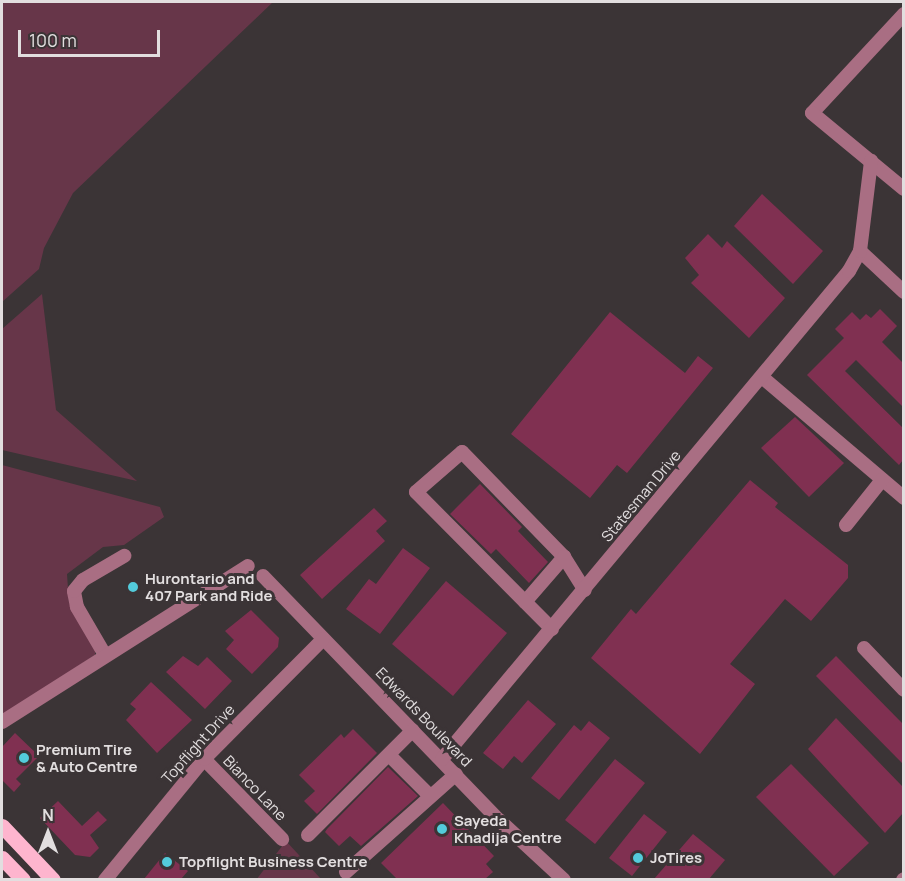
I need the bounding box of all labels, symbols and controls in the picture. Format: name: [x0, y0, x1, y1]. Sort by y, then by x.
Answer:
scale bar: [21, 18, 164, 56]
text: 100 m: [29, 28, 77, 52]
street label: Statesman Drive: [597, 447, 685, 545]
place label: Hurontario and 407 Park and Ride: [145, 569, 273, 604]
marker: Hurontario and 407 Park and Ride: [126, 580, 140, 594]
street label: Edwards Boulevard: [372, 664, 476, 770]
street label: Topflight Drive: [158, 701, 238, 787]
place label: Premium Tire & Auto Centre: [36, 740, 137, 775]
marker: Premium Tire & Auto Centre: [17, 751, 31, 765]
street label: Bianco Lane: [220, 752, 290, 824]
north arrow: [18, 803, 78, 863]
text: N: [42, 804, 54, 826]
place label: Sayeda Khadija Centre: [454, 811, 562, 846]
marker: Sayeda Khadija Centre: [435, 822, 449, 836]
place label: JoTires: [650, 849, 702, 867]
marker: JoTires: [631, 851, 645, 865]
place label: Topflight Business Centre: [179, 853, 367, 871]
marker: Topflight Business Centre: [160, 855, 174, 869]

